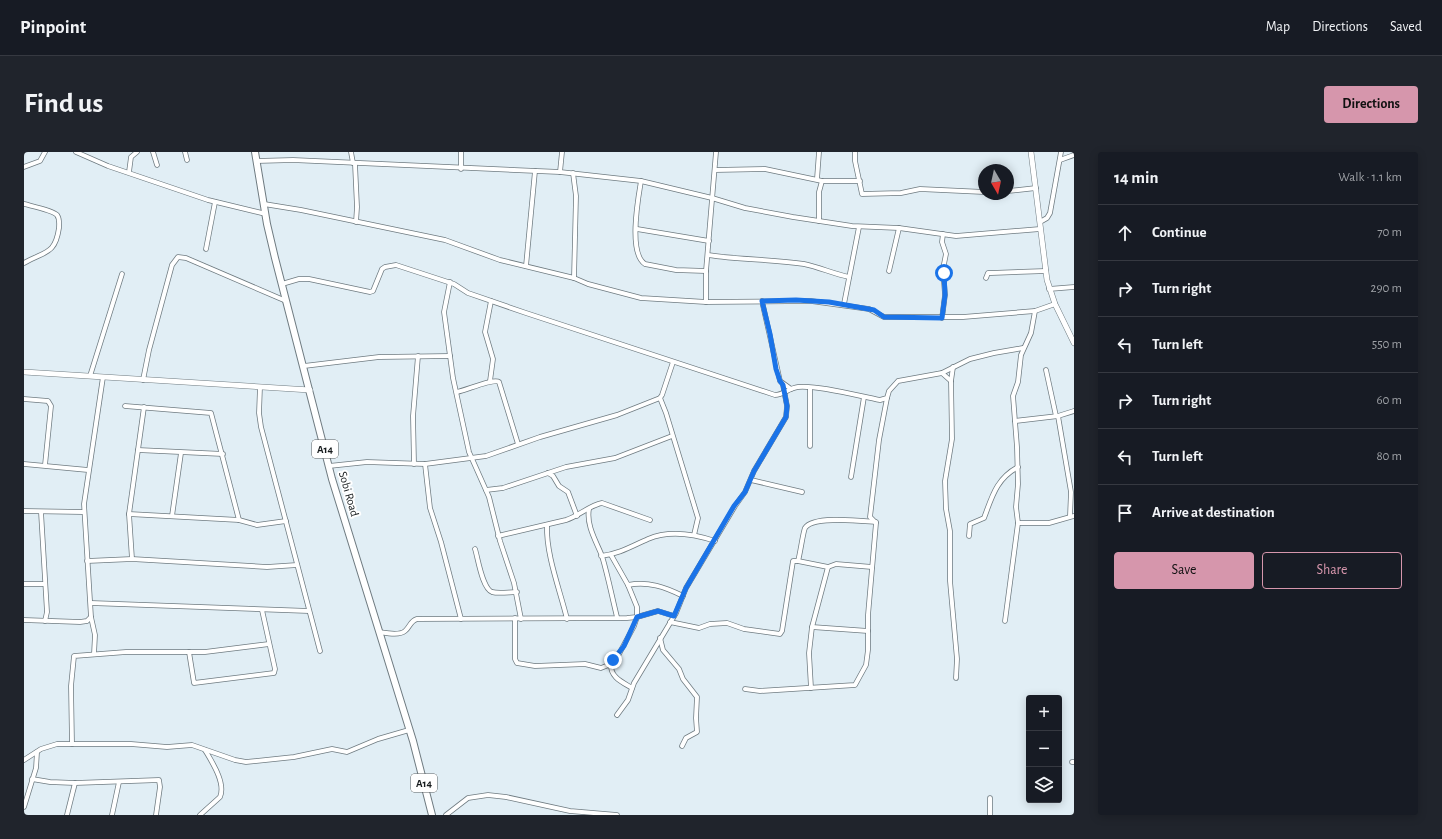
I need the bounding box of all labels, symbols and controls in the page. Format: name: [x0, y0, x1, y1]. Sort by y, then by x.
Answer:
text: Pinpoint: [20, 18, 86, 37]
text: Map: [1266, 20, 1290, 34]
text: Directions: [1312, 20, 1368, 34]
text: Saved: [1390, 20, 1422, 34]
button: Directions: [1324, 86, 1418, 123]
text: Find us: [24, 90, 103, 118]
north arrow: [978, 164, 1014, 200]
text: 14 min: [1114, 169, 1158, 186]
text: Walk · 1.1 km: [1338, 171, 1402, 184]
icon: ahead: [1114, 222, 1136, 244]
text: Continue: [1152, 225, 1207, 240]
text: 70 m: [1377, 226, 1402, 239]
route start: [935, 264, 953, 282]
icon: right: [1114, 278, 1136, 300]
text: Turn right: [1152, 281, 1211, 296]
text: 290 m: [1371, 282, 1402, 295]
icon: left: [1114, 334, 1136, 356]
text: Turn left: [1152, 337, 1203, 352]
text: 550 m: [1372, 338, 1402, 351]
icon: right: [1114, 390, 1136, 412]
text: Turn right: [1152, 393, 1211, 408]
text: 60 m: [1376, 394, 1402, 407]
road number: A14: [312, 440, 338, 458]
icon: left: [1114, 446, 1136, 468]
text: Turn left: [1152, 449, 1203, 464]
text: 80 m: [1376, 450, 1402, 463]
street label: Sobi Road: [337, 470, 361, 518]
icon: arrive: [1114, 502, 1136, 524]
text: Arrive at destination: [1152, 505, 1275, 520]
button: Save: [1114, 552, 1254, 589]
button: Share: [1262, 552, 1402, 589]
route end: [604, 651, 622, 669]
map controls: [1026, 695, 1062, 803]
button: +: [1026, 695, 1062, 731]
button: −: [1026, 731, 1062, 767]
button: layers: [1026, 767, 1062, 803]
road number: A14: [411, 774, 437, 792]

